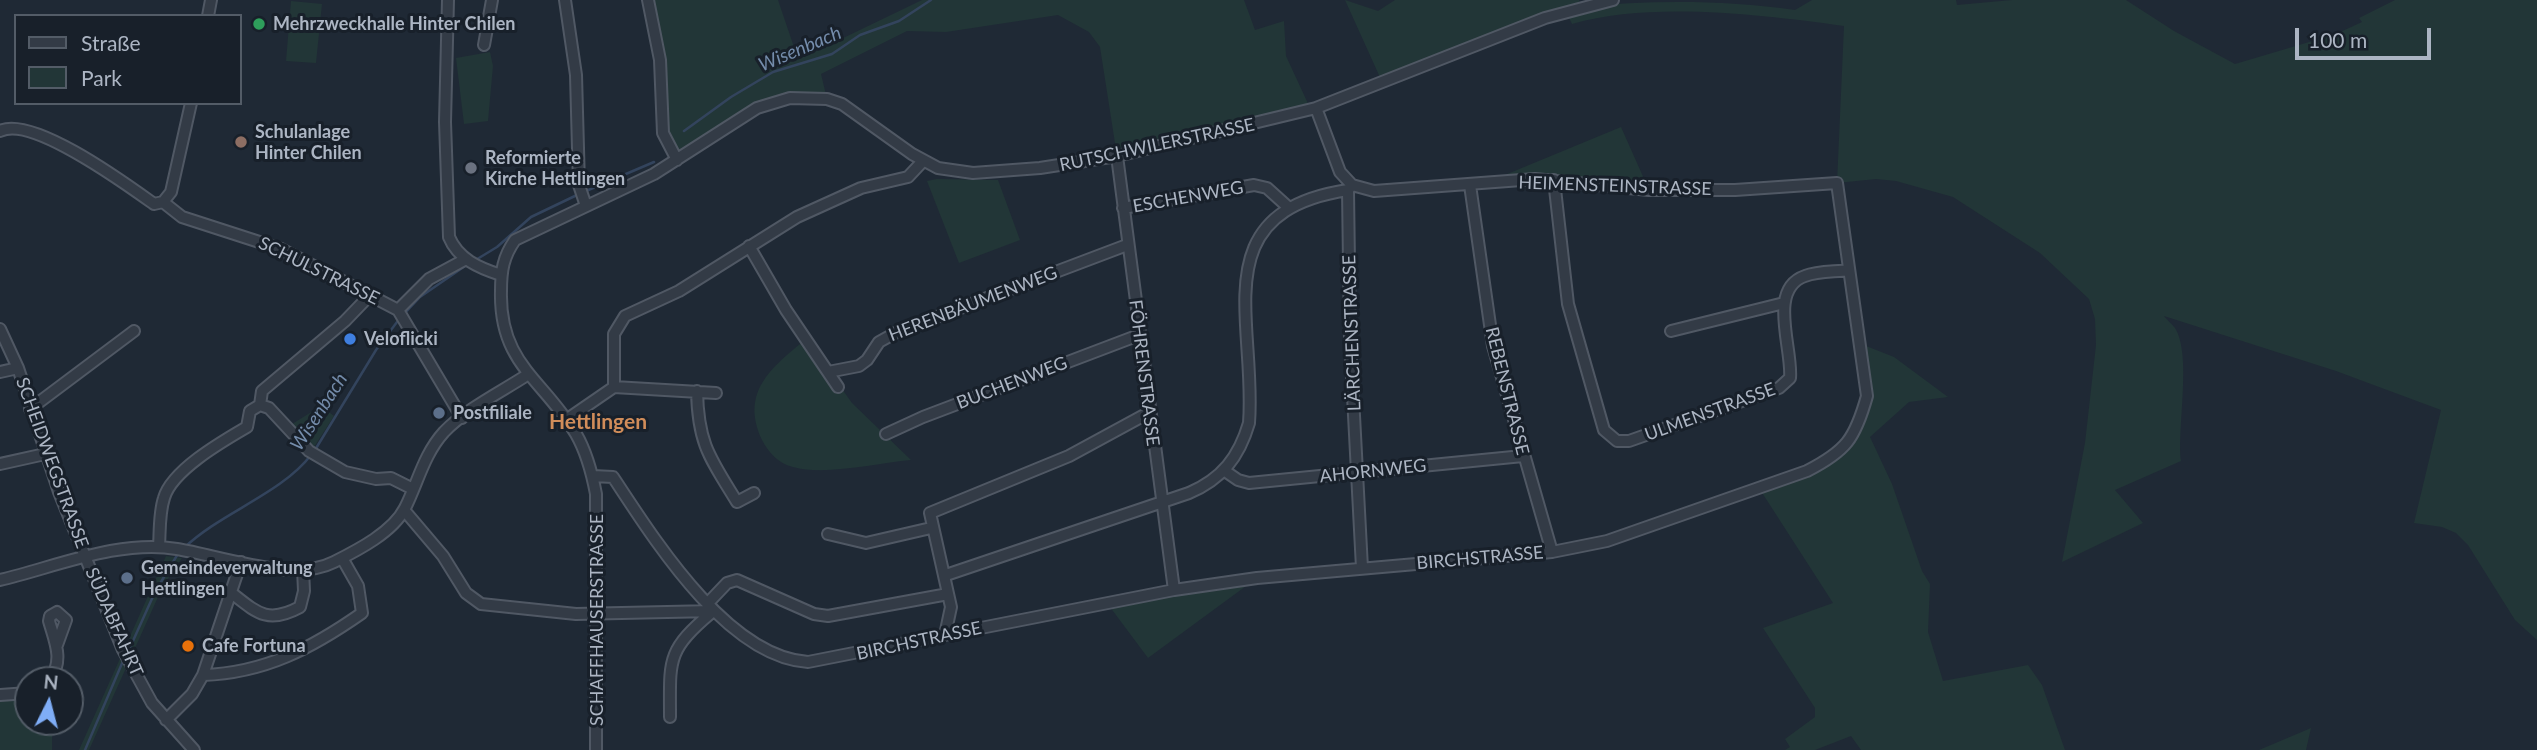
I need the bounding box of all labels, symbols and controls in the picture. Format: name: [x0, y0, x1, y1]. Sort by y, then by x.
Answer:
place label: Mehrzweckhalle Hinter Chilen: [273, 13, 515, 35]
legend: [14, 14, 242, 105]
scale bar: [2299, 14, 2436, 58]
marker: Mehrzweckhalle Hinter Chilen: [251, 16, 267, 32]
water label: Wisenbach: [755, 21, 845, 77]
text: 100 m: [2308, 27, 2367, 52]
text: Straße: [81, 30, 141, 55]
text: Park: [81, 65, 122, 90]
street label: RUTSCHWILERSTRASSE: [1057, 114, 1257, 176]
place label: Schulanlage Hinter Chilen: [255, 121, 362, 164]
marker: Schulanlage Hinter Chilen: [233, 134, 249, 150]
place label: Reformierte Kirche Hettlingen: [485, 147, 625, 190]
marker: Reformierte Kirche Hettlingen: [463, 160, 479, 176]
street label: HEIMENSTEINSTRASSE: [1518, 172, 1712, 200]
street label: ESCHENWEG: [1131, 177, 1245, 217]
street label: SCHULSTRASSE: [255, 232, 383, 310]
street label: LÄRCHENSTRASSE: [1338, 255, 1366, 411]
street label: HERENBÄUMENWEG: [886, 262, 1060, 346]
street label: FÖHRENSTRASSE: [1124, 299, 1164, 447]
street label: REBENSTRASSE: [1481, 325, 1533, 457]
place label: Veloflicki: [364, 328, 438, 350]
marker: Veloflicki: [342, 331, 358, 347]
street label: BUCHENWEG: [954, 352, 1070, 414]
water label: Wisenbach: [286, 369, 352, 455]
street label: SCHEIDWEGSTRASSE: [11, 375, 93, 551]
street label: ULMENSTRASSE: [1642, 378, 1778, 446]
place label: Postfiliale: [453, 402, 532, 424]
marker: Postfiliale: [431, 405, 447, 421]
district label: Hettlingen: [549, 409, 647, 435]
street label: AHORNWEG: [1319, 455, 1427, 487]
street label: SCHAFFHAUSERSTRASSE: [586, 514, 608, 726]
street label: BIRCHSTRASSE: [1416, 542, 1544, 574]
place label: Gemeindeverwaltung Hettlingen: [141, 557, 313, 600]
street label: SÜDABFAHRT: [80, 564, 148, 680]
marker: Gemeindeverwaltung Hettlingen: [119, 570, 135, 586]
street label: BIRCHSTRASSE: [854, 617, 984, 665]
place label: Cafe Fortuna: [202, 635, 306, 657]
marker: Cafe Fortuna: [180, 638, 196, 654]
north arrow: [14, 666, 84, 736]
text: N: [43, 669, 60, 694]

